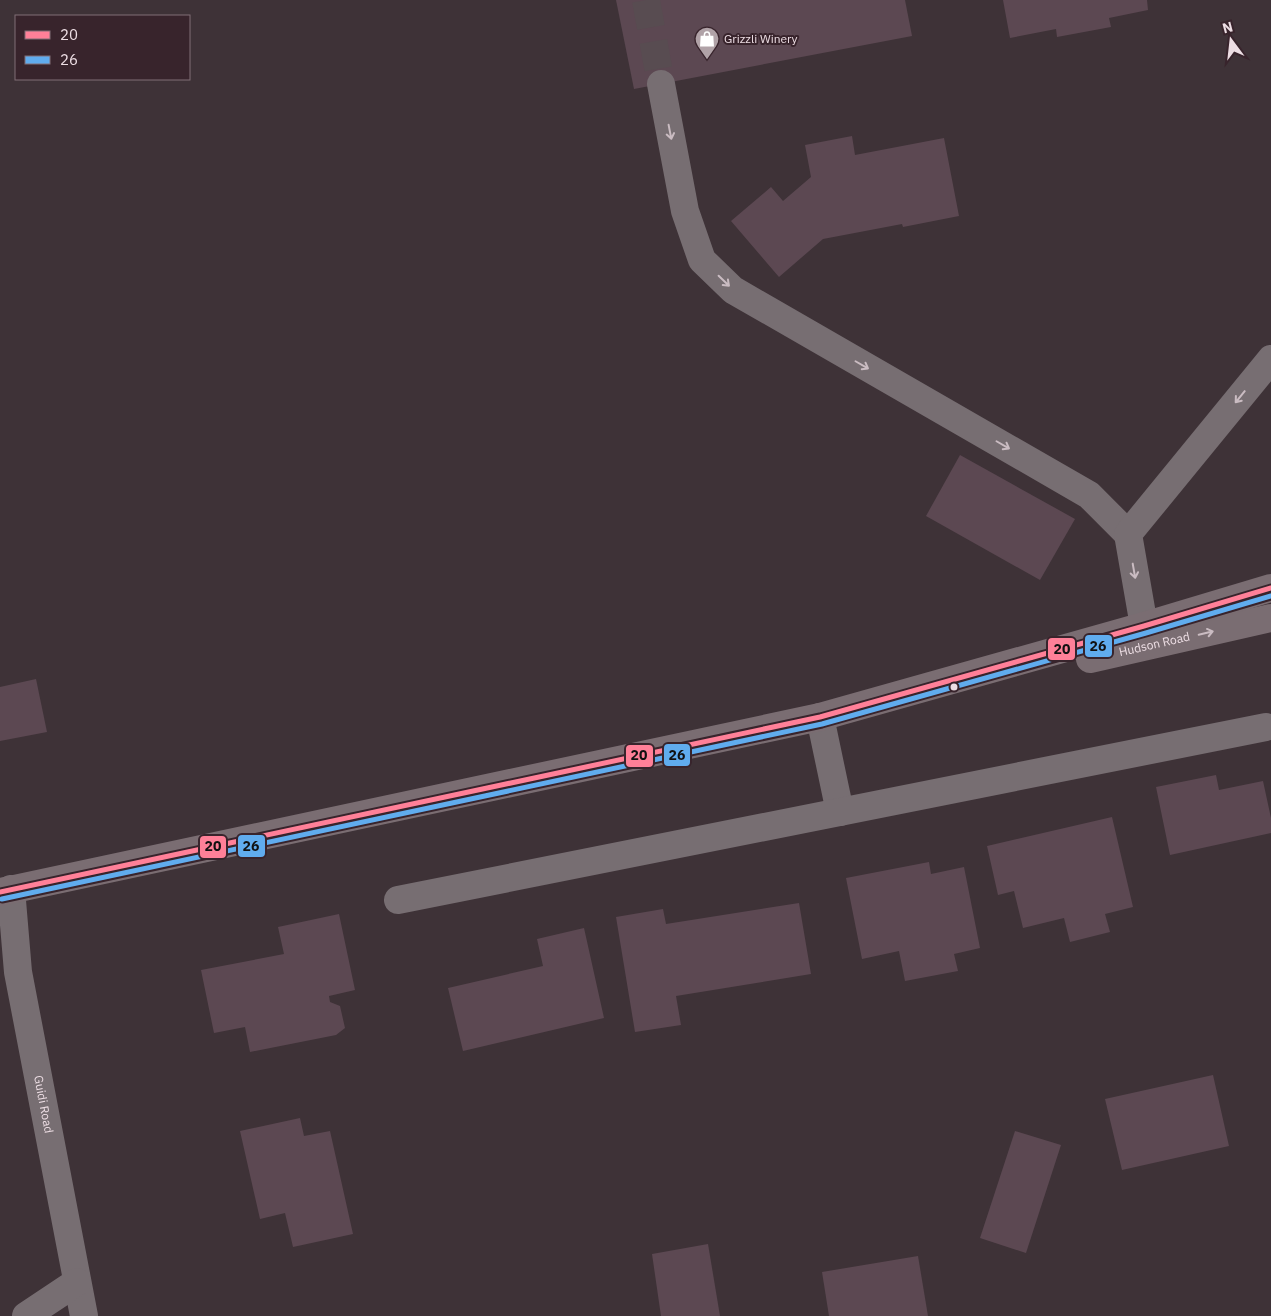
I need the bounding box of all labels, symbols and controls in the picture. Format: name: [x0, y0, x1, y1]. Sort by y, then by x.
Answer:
legend: [15, 15, 190, 80]
north arrow: [1206, 15, 1256, 65]
text: N: [1220, 17, 1235, 37]
text: 20: [60, 25, 78, 44]
shop icon: Grizzli Winery: [694, 26, 720, 60]
place label: Grizzli Winery: [724, 31, 798, 46]
text: 26: [60, 50, 78, 69]
one-way arrow: [666, 124, 675, 140]
one-way arrow: [717, 275, 730, 287]
one-way arrow: [855, 360, 869, 370]
one-way arrow: [1235, 390, 1246, 403]
one-way arrow: [996, 441, 1010, 451]
one-way arrow: [1130, 563, 1140, 579]
one-way arrow: [1198, 628, 1214, 637]
street label: Hudson Road: [1117, 629, 1191, 659]
line badge: 26: [1084, 634, 1113, 658]
line badge: 20: [1047, 637, 1076, 661]
text: 26: [1090, 637, 1106, 655]
text: 20: [1054, 640, 1070, 658]
unlabelled marker: [949, 682, 959, 692]
line badge: 26: [663, 743, 691, 767]
line badge: 20: [625, 744, 654, 768]
text: 20: [631, 746, 647, 764]
text: 26: [669, 746, 685, 764]
line badge: 26: [237, 834, 266, 858]
line badge: 20: [199, 835, 227, 859]
text: 20: [205, 837, 221, 855]
text: 26: [243, 837, 259, 855]
street label: Guidi Road: [31, 1074, 57, 1134]

